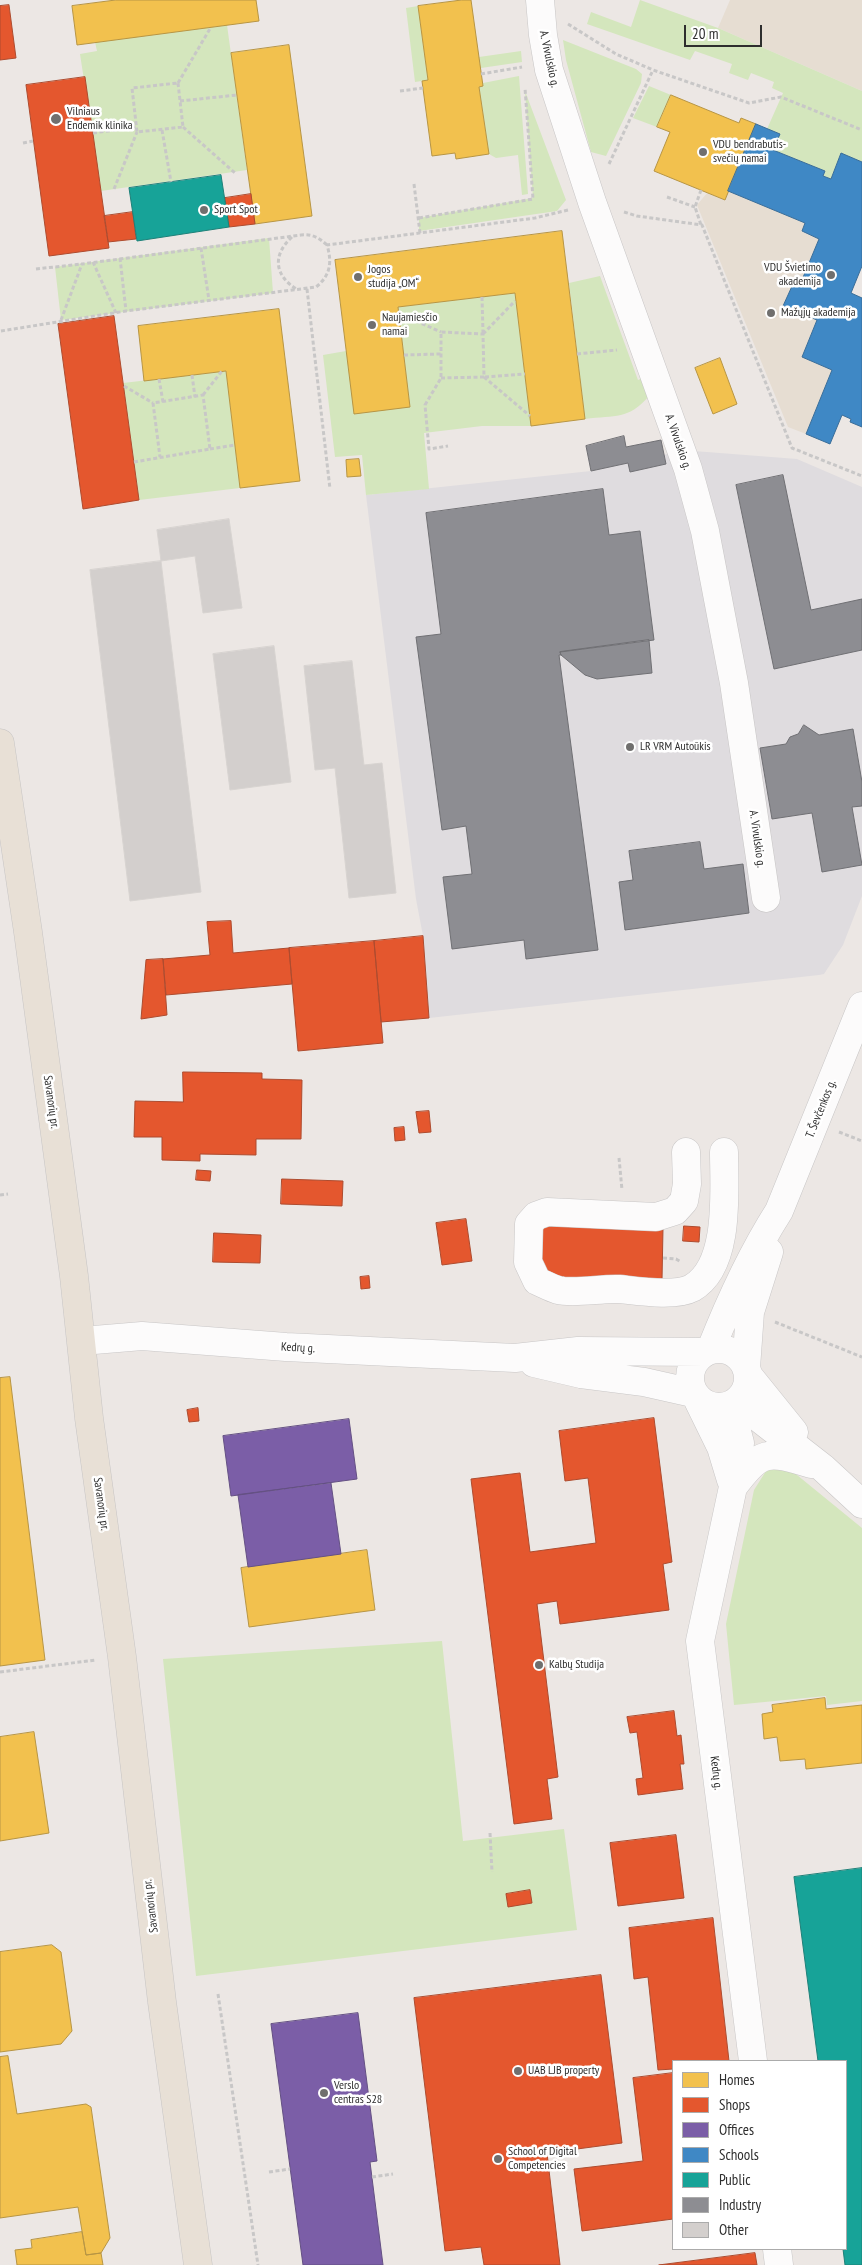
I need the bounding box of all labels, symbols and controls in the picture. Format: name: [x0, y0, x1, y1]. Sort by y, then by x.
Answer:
scale bar: [687, 15, 764, 47]
text: 20 m: [692, 24, 718, 43]
street label: A. Vivulskio g.: [536, 29, 562, 89]
place label: Vilniaus Endemik klinika: [67, 105, 133, 133]
marker: Vilniaus Endemik klinika: [49, 112, 63, 126]
place label: VDU bendrabutis- svečių namai: [713, 138, 786, 166]
marker: VDU bendrabutis- svečių namai: [697, 146, 709, 158]
place label: Sport Spot: [214, 203, 258, 217]
marker: Sport Spot: [198, 204, 210, 216]
place label: VDU Švietimo akademija: [764, 261, 821, 289]
place label: Jogos studija „OM“: [368, 263, 419, 291]
marker: VDU Švietimo akademija: [825, 269, 837, 281]
marker: Jogos studija „OM“: [352, 271, 364, 283]
place label: Mažųjų akademija: [781, 306, 856, 320]
marker: Mažųjų akademija: [765, 307, 777, 319]
place label: Naujamiesčio namai: [382, 311, 437, 339]
marker: Naujamiesčio namai: [366, 319, 378, 331]
street label: A. Vivulskio g.: [662, 412, 694, 472]
place label: LR VRM Autoūkis: [640, 740, 711, 754]
marker: LR VRM Autoūkis: [624, 741, 636, 753]
street label: A. Vivulskio g.: [746, 809, 768, 869]
street label: Savanorių pr.: [40, 1075, 62, 1129]
street label: T. Ševčenkos g.: [803, 1078, 839, 1140]
street label: Kedrų g.: [281, 1340, 315, 1356]
street label: Savanorių pr.: [90, 1477, 112, 1531]
place label: Kalbų Studija: [549, 1658, 604, 1672]
marker: Kalbų Studija: [533, 1659, 545, 1671]
street label: Kedrų g.: [707, 1755, 725, 1791]
street label: Savanorių pr.: [141, 1879, 161, 1933]
legend: [672, 2060, 847, 2250]
place label: UAB LJB property: [528, 2064, 599, 2078]
marker: UAB LJB property: [512, 2065, 524, 2077]
text: Homes: [719, 2070, 755, 2089]
place label: Verslo centras S28: [334, 2079, 382, 2107]
marker: Verslo centras S28: [318, 2087, 330, 2099]
text: Shops: [719, 2095, 750, 2114]
text: Offices: [719, 2120, 754, 2139]
place label: School of Digital Competencies: [508, 2145, 577, 2173]
text: Schools: [719, 2145, 759, 2164]
marker: School of Digital Competencies: [492, 2153, 504, 2165]
text: Public: [719, 2170, 750, 2189]
text: Industry: [719, 2195, 761, 2214]
text: Other: [719, 2220, 748, 2239]

